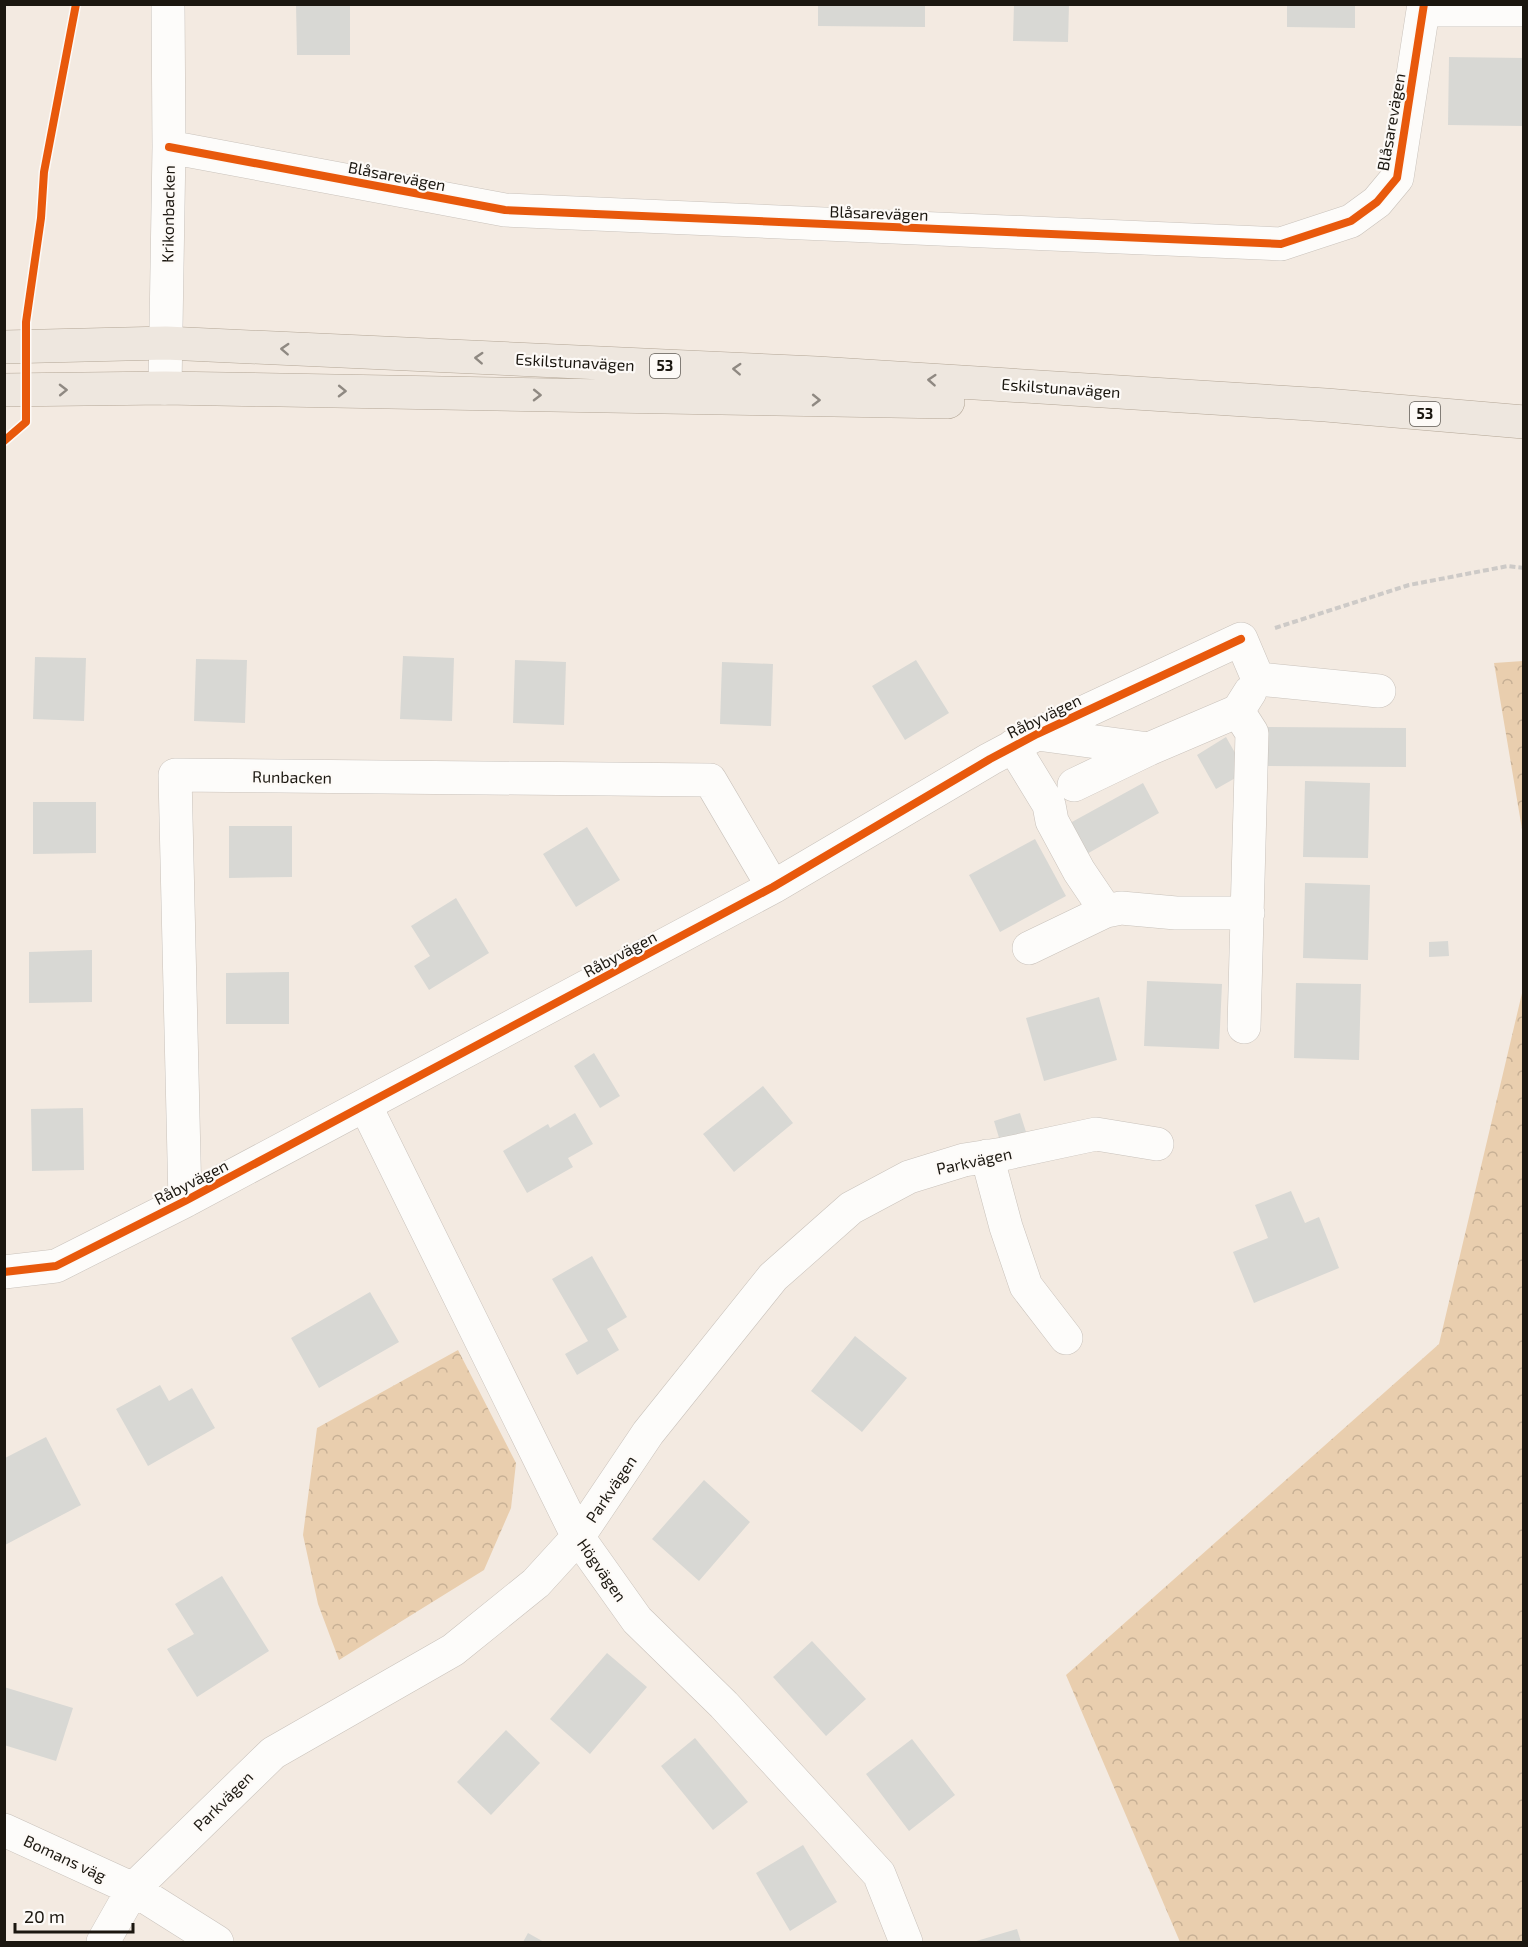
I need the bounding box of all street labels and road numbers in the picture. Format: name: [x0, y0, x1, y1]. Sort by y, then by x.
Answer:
street label: Blåsarevägen: [1373, 71, 1408, 172]
street label: Blåsarevägen: [347, 157, 448, 194]
street label: Krikonbacken: [157, 165, 178, 263]
street label: Blåsarevägen: [829, 201, 929, 224]
street label: Eskilstunavägen: [515, 349, 635, 374]
road number: 53: [650, 354, 680, 378]
street label: Eskilstunavägen: [1001, 374, 1121, 401]
road number: 53: [1410, 402, 1440, 426]
street label: Råbyvägen: [1004, 689, 1084, 742]
street label: Runbacken: [252, 766, 332, 787]
street label: Råbyvägen: [580, 926, 660, 981]
street label: Parkvägen: [934, 1143, 1013, 1178]
street label: Råbyvägen: [151, 1155, 231, 1208]
street label: Parkvägen: [581, 1452, 640, 1526]
street label: Högvägen: [574, 1535, 631, 1605]
street label: Parkvägen: [189, 1767, 256, 1834]
street label: Bomans väg: [21, 1830, 109, 1885]

